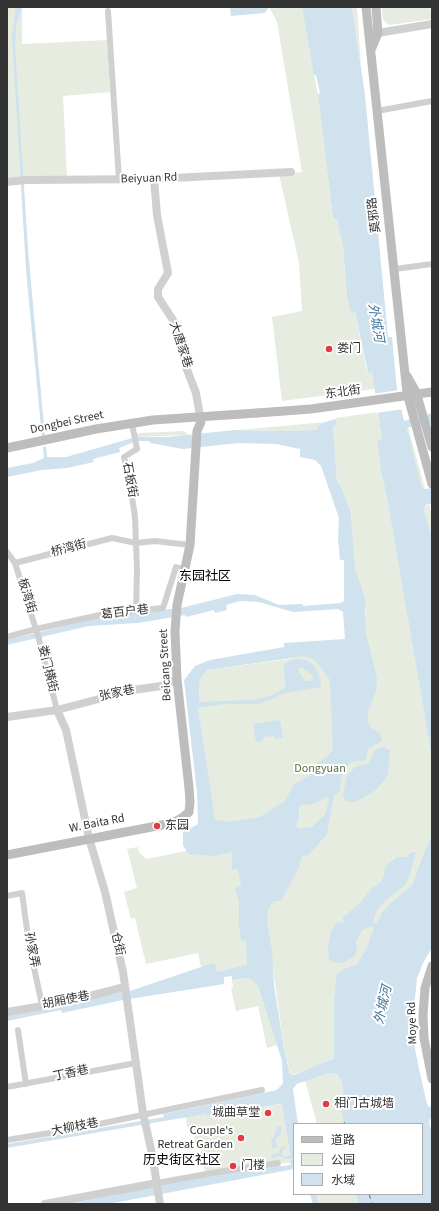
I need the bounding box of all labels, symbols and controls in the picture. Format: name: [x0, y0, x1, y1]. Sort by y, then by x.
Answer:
street label: Beiyuan Rd: [121, 171, 177, 187]
street label: 莫邪路: [366, 196, 384, 234]
water label: 外城河: [364, 302, 386, 344]
street label: 大唐家巷: [166, 320, 194, 370]
place label: 娄门: [337, 342, 361, 356]
marker: 娄门: [324, 344, 334, 354]
street label: 东北街: [324, 383, 362, 403]
street label: Dongbei Street: [29, 408, 105, 438]
street label: 石板街: [119, 461, 139, 499]
street label: 桥湾街: [50, 537, 88, 561]
district label: 东园社区: [179, 569, 231, 585]
street label: 板湾街: [14, 577, 38, 615]
street label: 葛百户巷: [100, 603, 150, 623]
street label: Beicang Street: [157, 628, 175, 702]
street label: 娄门横街: [34, 644, 60, 694]
street label: 张家巷: [98, 683, 136, 705]
park label: Dongyuan: [294, 762, 346, 776]
street label: W. Baita Rd: [68, 812, 126, 836]
place label: 东园: [165, 819, 189, 833]
marker: 东园: [152, 821, 162, 831]
street label: 孙家弄: [21, 931, 41, 969]
street label: 仓街: [107, 931, 127, 957]
water label: 外城河: [372, 984, 396, 1026]
street label: 胡厢使巷: [41, 989, 91, 1013]
street label: Moye Rd: [405, 1002, 421, 1044]
street label: 丁香巷: [52, 1063, 90, 1085]
place label: 相门古城墙: [334, 1097, 394, 1111]
marker: 相门古城墙: [321, 1099, 331, 1109]
place label: 城曲草堂: [212, 1106, 260, 1120]
marker: 城曲草堂: [263, 1108, 273, 1118]
street label: 大柳枝巷: [50, 1116, 100, 1140]
legend: [293, 1123, 423, 1195]
place label: Couple's Retreat Garden: [158, 1124, 233, 1152]
text: 道路: [331, 1132, 355, 1149]
marker: Couple's Retreat Garden: [236, 1133, 246, 1143]
text: 公园: [331, 1152, 355, 1169]
district label: 历史街区社区: [143, 1153, 221, 1169]
place label: 门楼: [241, 1159, 265, 1173]
marker: 门楼: [228, 1161, 238, 1171]
text: 水域: [331, 1172, 355, 1189]

